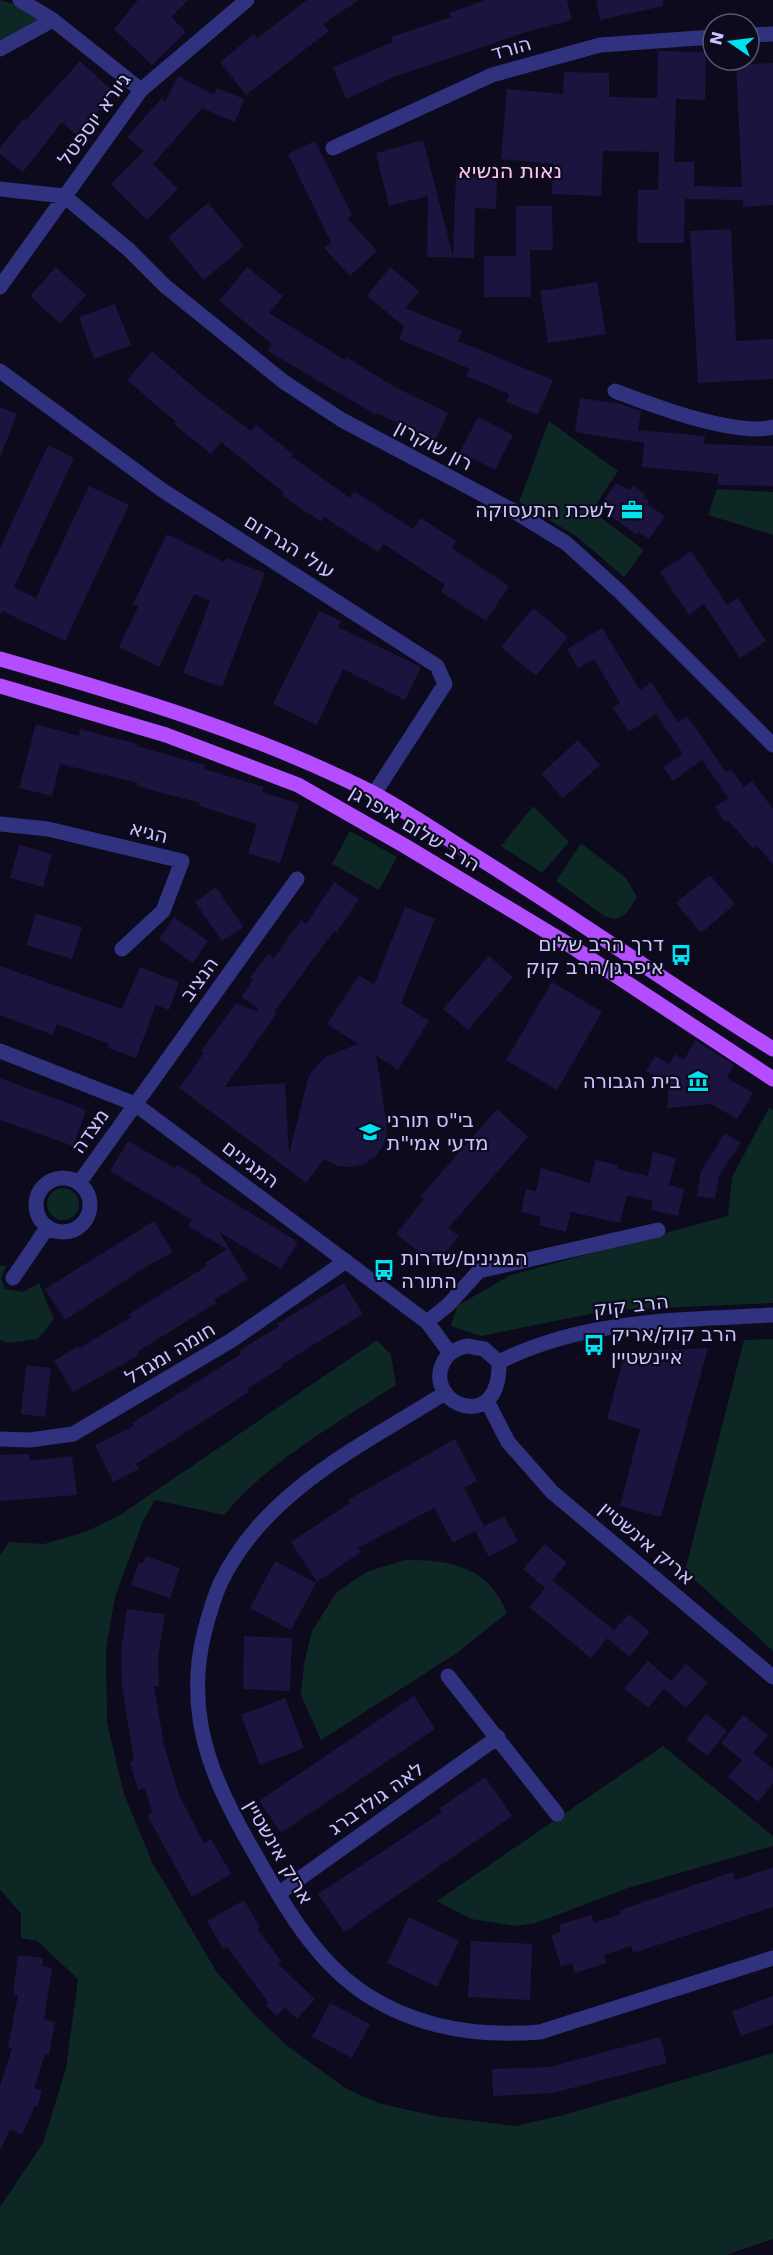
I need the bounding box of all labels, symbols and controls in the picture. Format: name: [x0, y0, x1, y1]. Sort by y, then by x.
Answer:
north arrow: [701, 12, 761, 72]
text: N: [706, 30, 728, 47]
street label: הורד: [488, 31, 534, 65]
street label: גיורא יוספטל: [52, 68, 136, 170]
district label: נאות הנשיא: [458, 159, 562, 183]
street label: רון שוקרון: [391, 415, 477, 475]
place label: לשכת התעסוקה: [475, 498, 615, 522]
office icon: לשכת התעסוקה: [620, 498, 644, 522]
street label: עולי הגרדום: [240, 509, 340, 583]
street label: הרב שלום איפרגן: [345, 780, 485, 876]
street label: הגיא: [127, 816, 171, 848]
place label: דרך הרב שלום איפרגן/הרב קוק: [526, 932, 664, 979]
bus stop icon: דרך הרב שלום איפרגן/הרב קוק: [669, 943, 693, 967]
street label: הנציב: [175, 952, 223, 1006]
place label: בית הגבורה: [583, 1069, 681, 1093]
museum icon: בית הגבורה: [686, 1069, 710, 1093]
street label: מצדה: [66, 1104, 114, 1158]
place label: בי"ס תורני מדעי אמי"ת: [387, 1108, 489, 1155]
school or university icon: בי"ס תורני מדעי אמי"ת: [358, 1120, 382, 1144]
street label: המגינים: [218, 1135, 284, 1193]
place label: המגינים/שדרות התורה: [401, 1246, 528, 1293]
bus stop icon: המגינים/שדרות התורה: [372, 1258, 396, 1282]
street label: הרב קוק: [592, 1289, 670, 1321]
street label: חומה ומגדל: [120, 1317, 220, 1389]
place label: הרב קוק/אריק איינשטיין: [611, 1322, 737, 1369]
bus stop icon: הרב קוק/אריק איינשטיין: [582, 1333, 606, 1357]
street label: אריק אינשטיין: [594, 1496, 700, 1590]
street label: לאה גולדברג: [324, 1756, 428, 1840]
street label: אריק אינשטיין: [239, 1795, 319, 1909]

